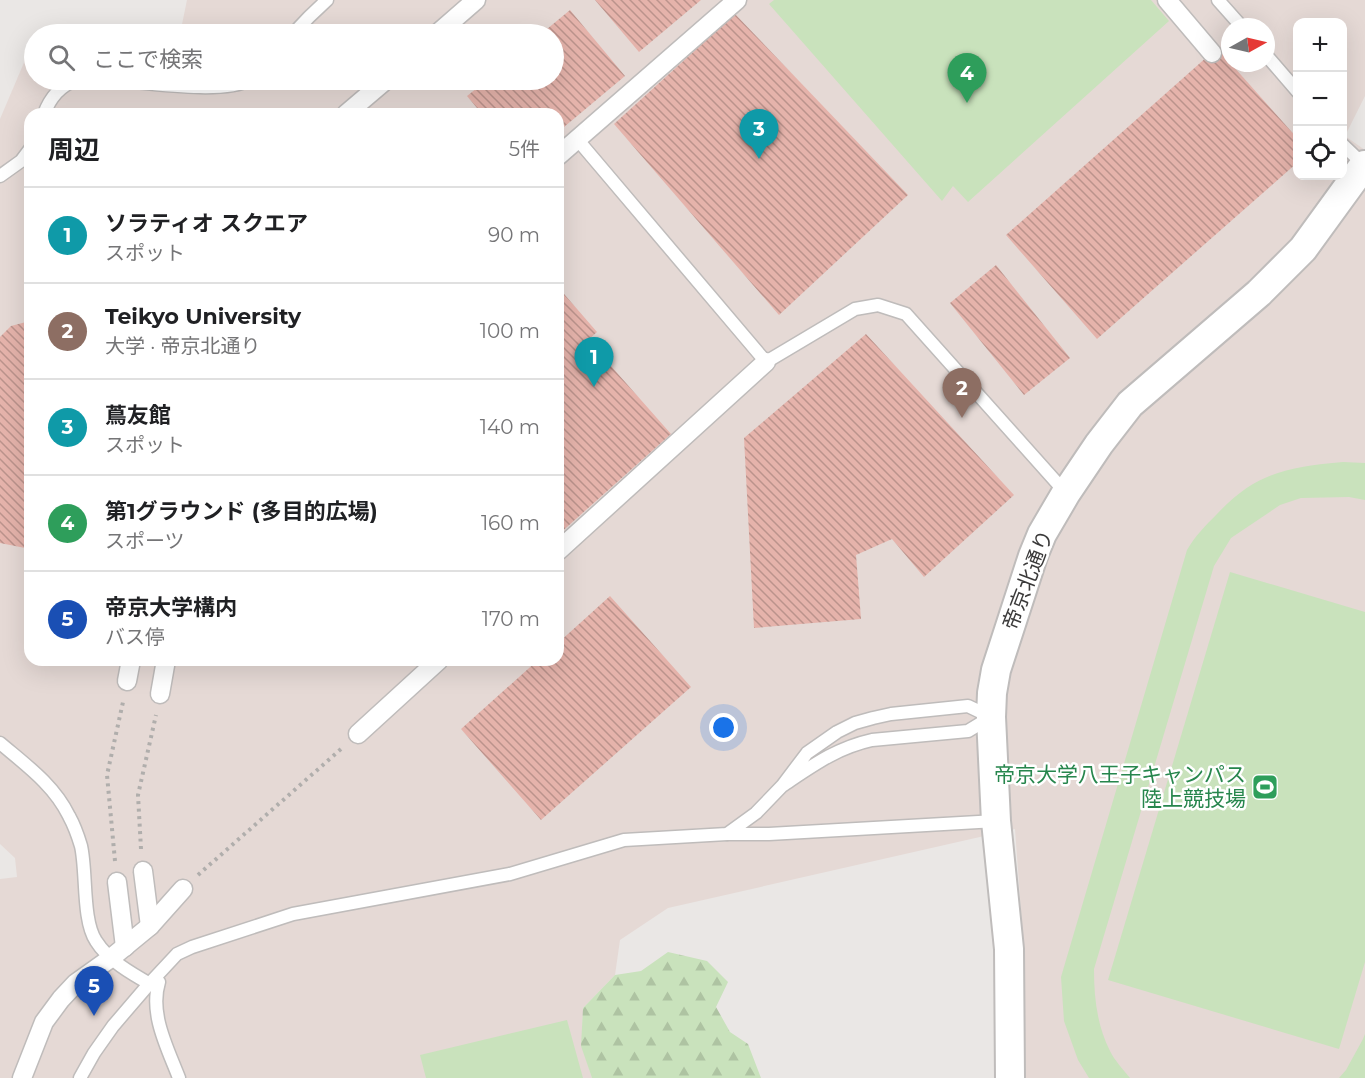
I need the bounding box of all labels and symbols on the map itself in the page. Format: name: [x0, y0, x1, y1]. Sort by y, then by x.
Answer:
north arrow: [1221, 18, 1275, 72]
pin: 4: [948, 54, 986, 103]
pin: 3: [740, 110, 778, 159]
pin: 1: [574, 338, 614, 387]
pin: 2: [942, 368, 982, 418]
street label: 帝京北通り: [997, 526, 1058, 633]
your location: [709, 713, 738, 742]
place label: 帝京大学八王子キャンパス 陸上競技場: [994, 762, 1246, 811]
sports icon: 帝京大学八王子キャンパス 陸上競技場: [1250, 772, 1280, 802]
pin: 5: [74, 966, 113, 1016]

